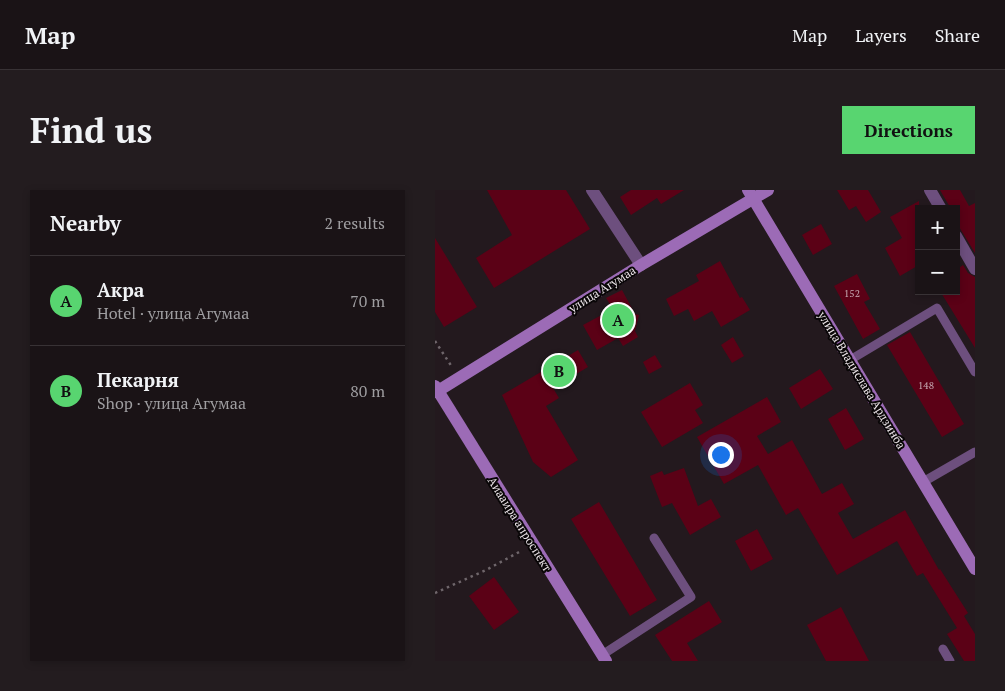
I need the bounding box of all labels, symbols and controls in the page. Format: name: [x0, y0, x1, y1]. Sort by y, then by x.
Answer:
text: Map: [25, 19, 75, 51]
text: Map: [792, 23, 827, 47]
text: Layers: [855, 23, 907, 47]
text: Share: [935, 23, 980, 47]
button: Directions: [842, 106, 975, 154]
text: Find us: [30, 107, 152, 153]
map controls: [915, 205, 960, 295]
button: +: [915, 205, 960, 250]
text: Nearby: [50, 209, 121, 237]
text: 2 results: [325, 212, 385, 234]
button: −: [915, 250, 960, 295]
street label: улица Агумаа: [565, 262, 638, 316]
text: Акра: [97, 277, 144, 302]
house number: 152: [844, 287, 860, 300]
text: A: [60, 290, 72, 312]
text: 70 m: [350, 290, 385, 312]
pin: A: [602, 301, 634, 339]
text: Hotel · улица Агумаа: [97, 302, 249, 324]
street label: улица Владислава Ардзинба: [814, 308, 909, 451]
pin: B: [543, 352, 575, 390]
text: Пекарня: [97, 367, 179, 392]
house number: 148: [918, 379, 934, 392]
text: B: [61, 380, 71, 402]
text: 80 m: [350, 380, 385, 402]
text: Shop · улица Агумаа: [97, 392, 246, 414]
your location: [708, 442, 734, 468]
street label: Аиааира апроспект: [485, 474, 555, 574]

